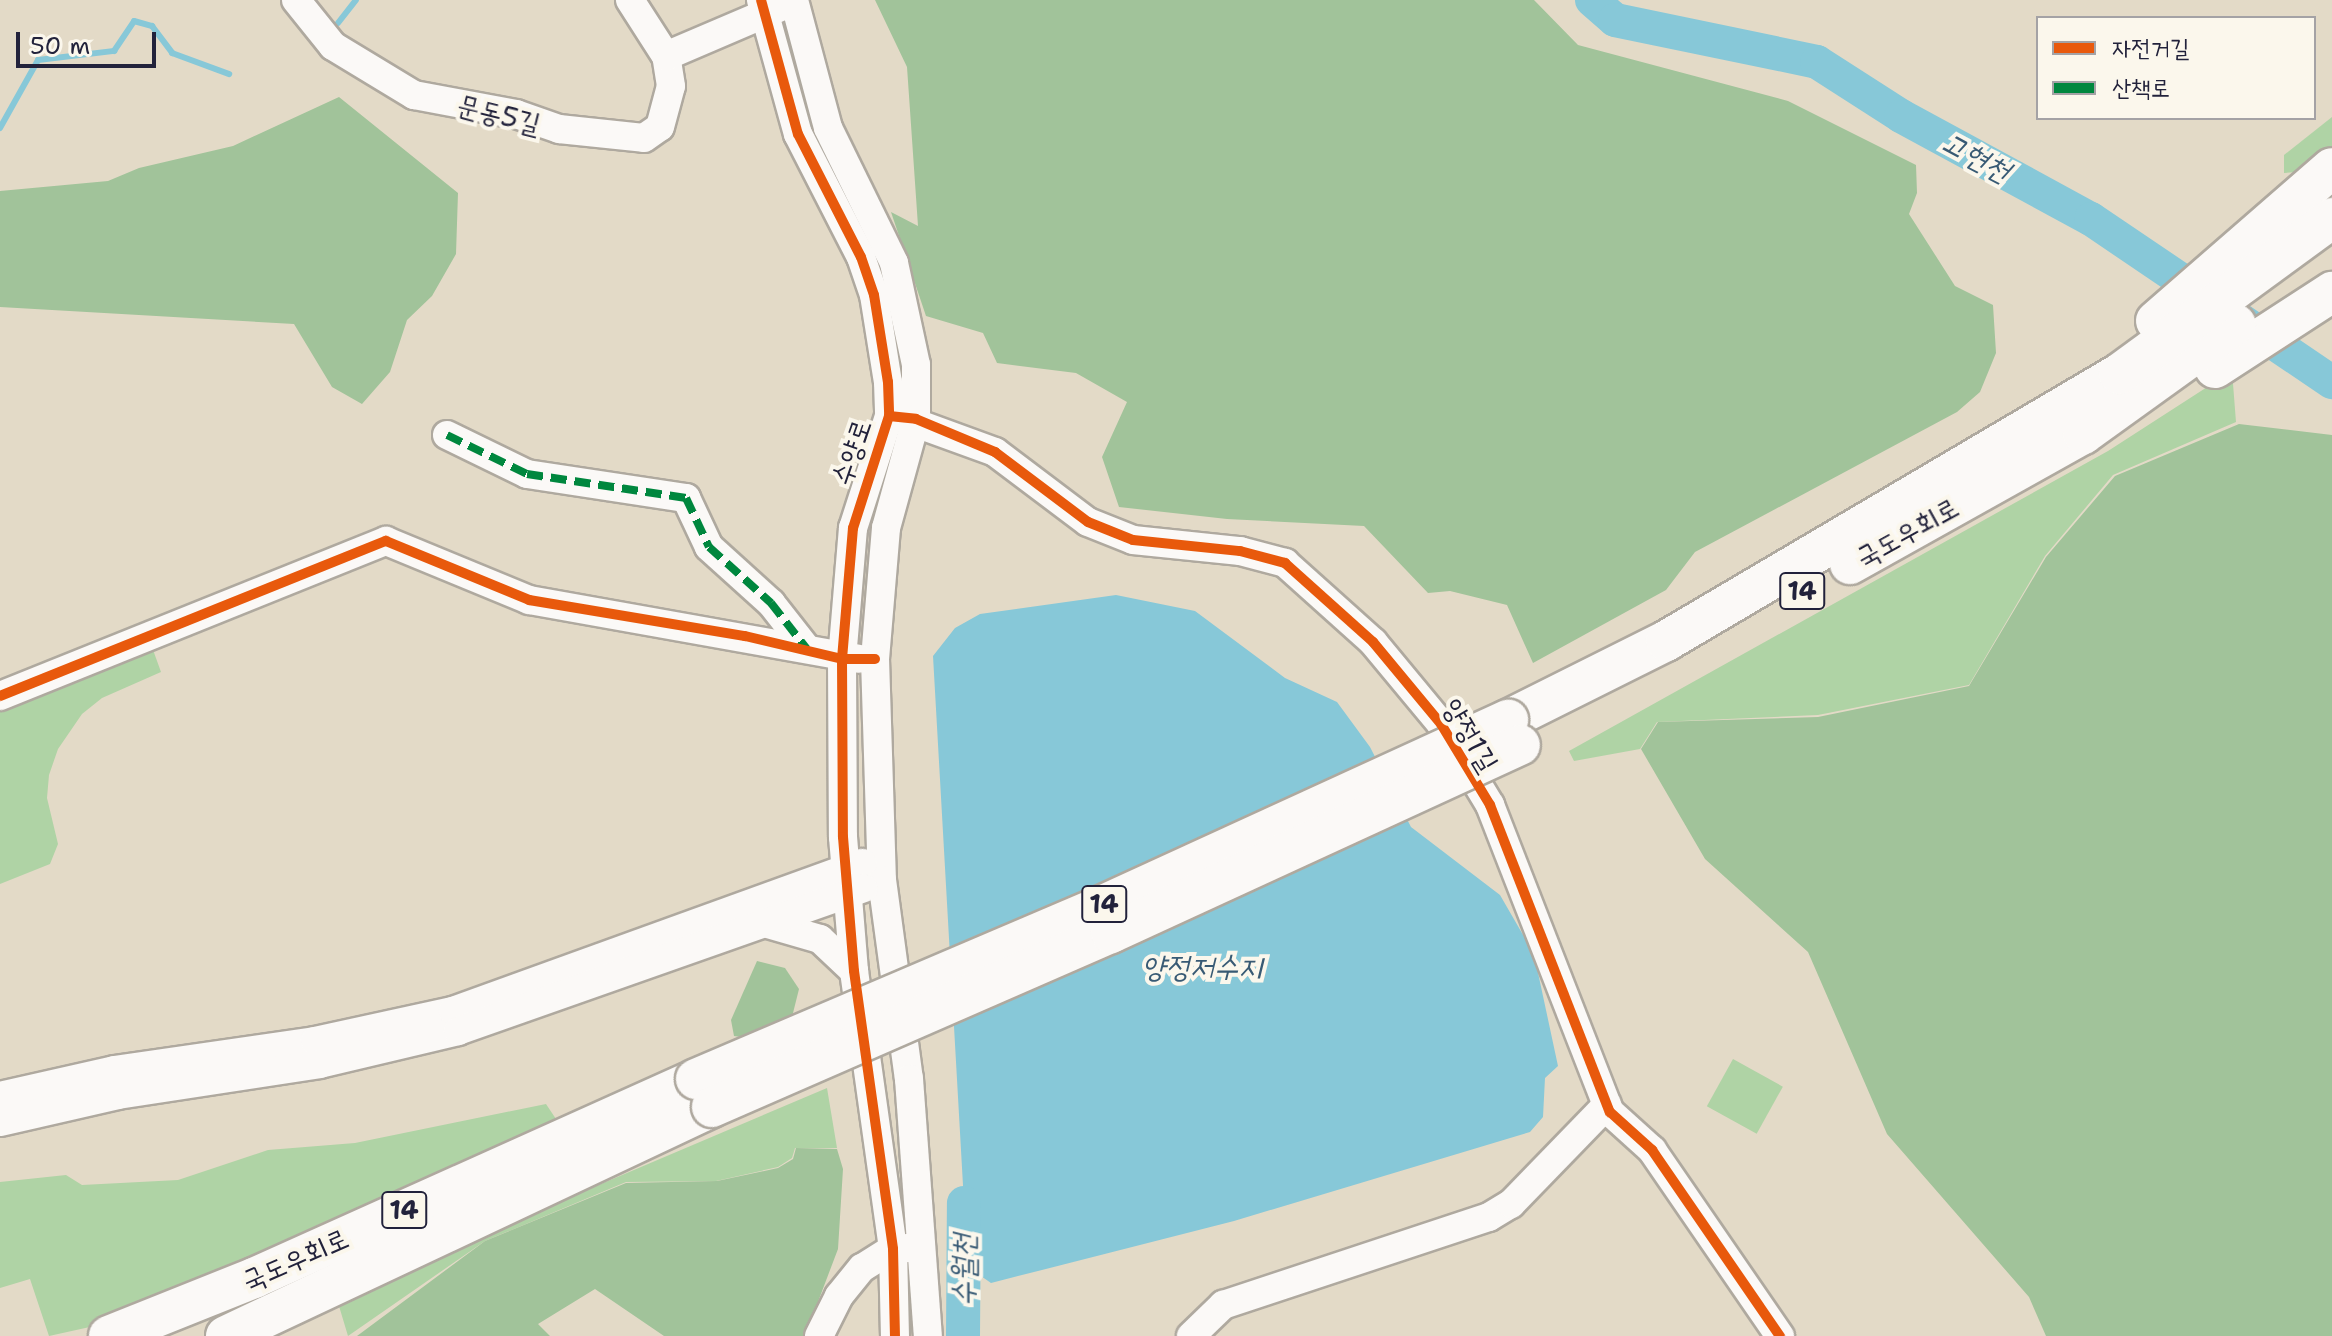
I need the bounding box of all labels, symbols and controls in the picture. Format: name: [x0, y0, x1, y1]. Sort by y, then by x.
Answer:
scale bar: [20, 16, 160, 66]
legend: [2036, 16, 2316, 120]
text: 50 m: [30, 30, 90, 62]
text: 자전거길: [2112, 32, 2189, 64]
text: 산책로: [2112, 72, 2170, 104]
street label: 문동5길: [454, 87, 544, 141]
water label: 고현천: [1936, 124, 2016, 190]
street label: 수양로: [824, 415, 878, 489]
street label: 국도우회로: [1850, 490, 1964, 574]
road number: 14: [1778, 569, 1826, 613]
street label: 양정1길: [1436, 692, 1506, 778]
road number: 14: [1080, 882, 1128, 926]
water label: 양정저수지: [1142, 949, 1262, 985]
road number: 14: [380, 1188, 428, 1232]
street label: 국도우회로: [237, 1221, 353, 1297]
water label: 수월천: [946, 1234, 982, 1306]

